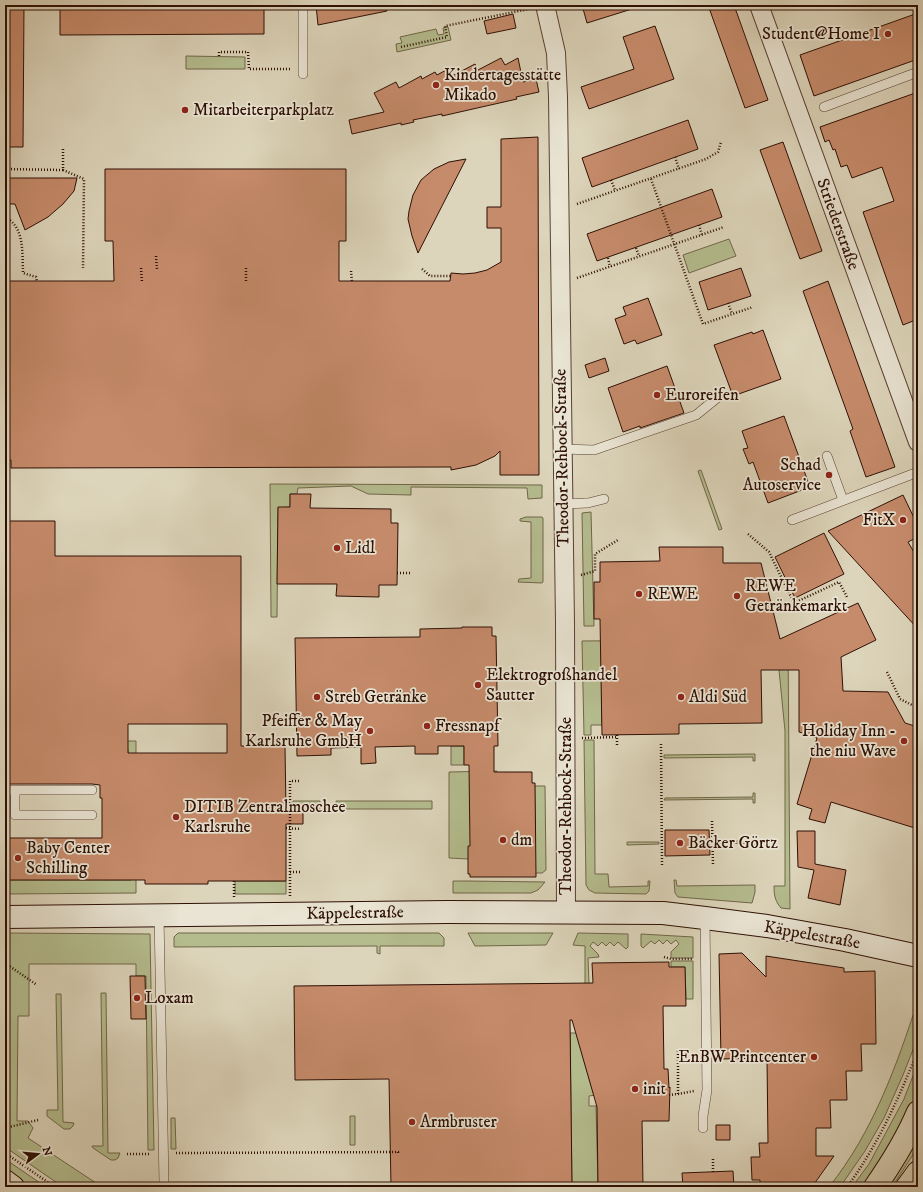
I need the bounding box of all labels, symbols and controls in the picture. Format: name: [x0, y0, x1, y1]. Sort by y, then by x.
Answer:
place label: Student@Home I: [762, 23, 880, 45]
marker: Student@Home I: [883, 29, 893, 39]
place label: Kindertagesstätte Mikado: [444, 64, 561, 106]
marker: Kindertagesstätte Mikado: [431, 80, 441, 90]
place label: Mitarbeiterparkplatz: [193, 99, 335, 121]
marker: Mitarbeiterparkplatz: [180, 105, 190, 115]
street label: Striederstraße: [811, 175, 865, 273]
street label: Theodor-Rehbock-Straße: [549, 369, 575, 547]
place label: Euroreifen: [665, 384, 739, 406]
marker: Euroreifen: [652, 390, 662, 400]
place label: Schad Autoservice: [743, 454, 822, 496]
marker: Schad Autoservice: [824, 470, 834, 480]
place label: FitX: [862, 509, 896, 531]
marker: FitX: [898, 515, 908, 525]
place label: Lidl: [345, 537, 375, 559]
marker: Lidl: [332, 543, 342, 553]
place label: REWE Getränkemarkt: [745, 575, 848, 617]
place label: REWE: [647, 583, 698, 605]
marker: REWE: [634, 589, 644, 599]
marker: REWE Getränkemarkt: [732, 591, 742, 601]
place label: Elektrogroßhandel Sautter: [486, 664, 617, 706]
marker: Elektrogroßhandel Sautter: [473, 680, 483, 690]
place label: Streb Getränke: [325, 686, 426, 708]
place label: Aldi Süd: [689, 686, 748, 708]
marker: Streb Getränke: [312, 692, 322, 702]
marker: Aldi Süd: [676, 692, 686, 702]
place label: Pfeiffer & May Karlsruhe GmbH: [245, 710, 363, 752]
place label: Fressnapf: [435, 715, 502, 737]
street label: Theodor-Rehbock-Straße: [555, 717, 577, 895]
place label: Holiday Inn - the niu Wave: [802, 720, 896, 762]
marker: Fressnapf: [422, 721, 432, 731]
marker: Pfeiffer & May Karlsruhe GmbH: [365, 726, 375, 736]
marker: Holiday Inn - the niu Wave: [899, 736, 909, 746]
place label: DITIB Zentralmoschee Karlsruhe: [184, 796, 346, 838]
marker: DITIB Zentralmoschee Karlsruhe: [171, 812, 181, 822]
place label: dm: [511, 829, 532, 851]
place label: Bäcker Görtz: [688, 832, 778, 854]
marker: dm: [498, 835, 508, 845]
place label: Baby Center Schilling: [26, 837, 110, 879]
marker: Bäcker Görtz: [675, 838, 685, 848]
marker: Baby Center Schilling: [13, 853, 23, 863]
street label: Käppelestraße: [306, 901, 404, 925]
street label: Käppelestraße: [762, 916, 862, 954]
place label: Loxam: [145, 987, 194, 1009]
marker: Loxam: [132, 993, 142, 1003]
place label: EnBW Printcenter: [678, 1046, 807, 1068]
marker: EnBW Printcenter: [809, 1052, 819, 1062]
place label: init: [643, 1078, 667, 1100]
marker: init: [630, 1084, 640, 1094]
place label: Armbruster: [420, 1111, 497, 1133]
marker: Armbruster: [407, 1117, 417, 1127]
north arrow: [18, 1134, 58, 1174]
text: N: [39, 1145, 55, 1158]

